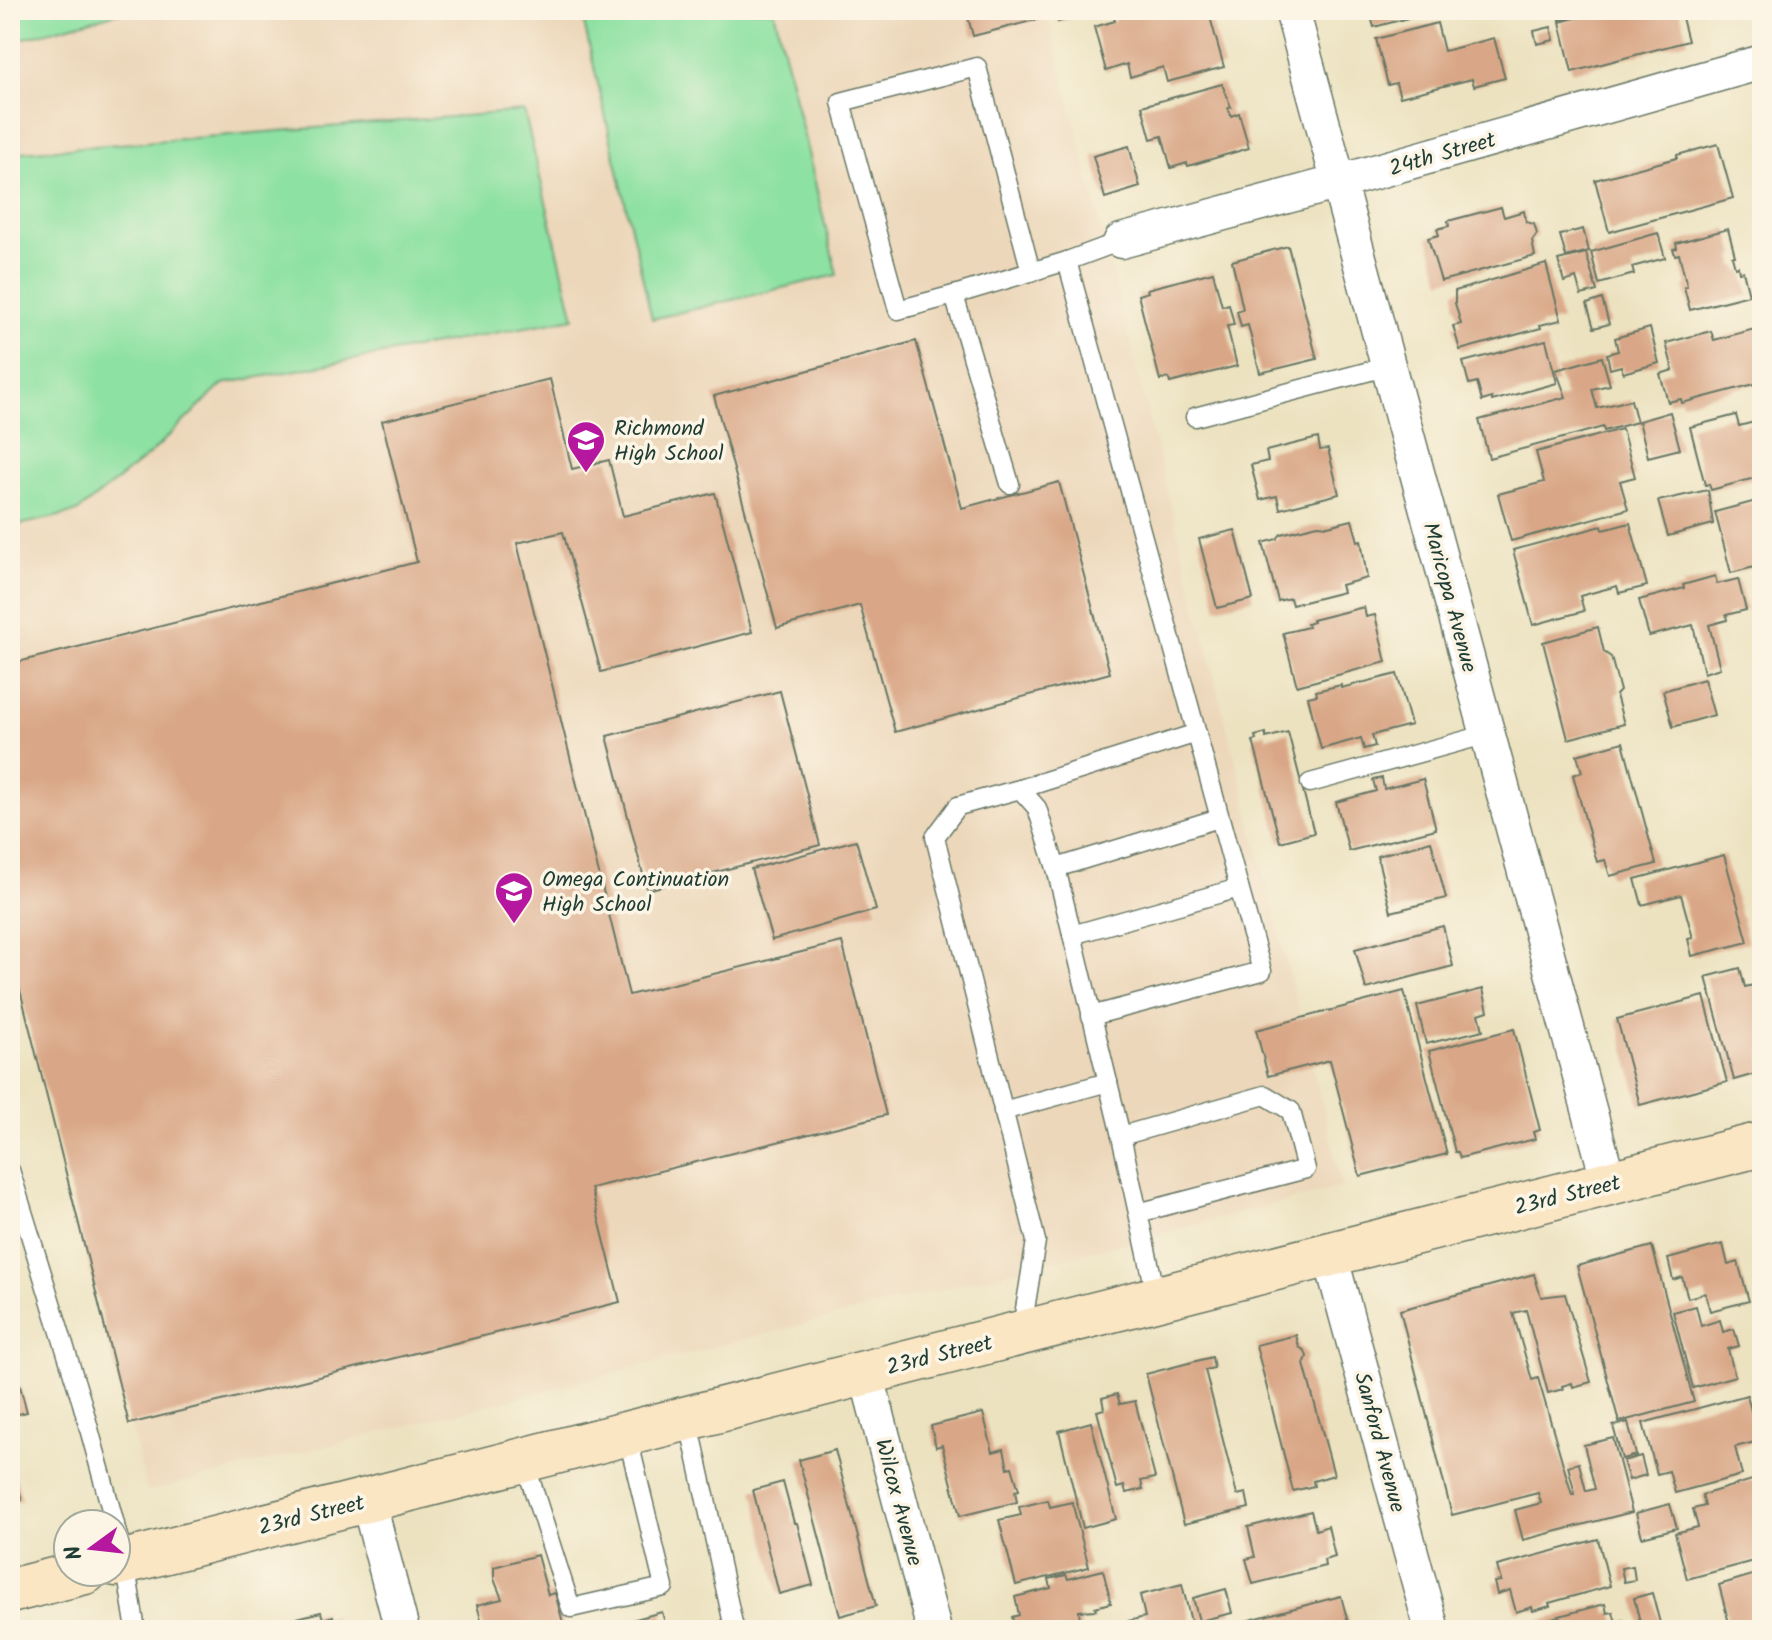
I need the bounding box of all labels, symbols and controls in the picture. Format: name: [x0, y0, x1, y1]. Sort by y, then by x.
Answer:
street label: 24th Street: [1385, 123, 1501, 187]
place label: Richmond High School: [614, 412, 724, 472]
school or university icon: Richmond High School: [565, 419, 607, 474]
street label: Maricopa Avenue: [1412, 519, 1485, 677]
place label: Omega Continuation High School: [542, 863, 729, 923]
school or university icon: Omega Continuation High School: [493, 870, 535, 925]
street label: 23rd Street: [1511, 1166, 1625, 1226]
street label: 23rd Street: [883, 1326, 997, 1386]
street label: Sanford Avenue: [1343, 1369, 1414, 1517]
street label: Wilcox Avenue: [864, 1435, 931, 1570]
street label: 23rd Street: [255, 1486, 369, 1546]
north arrow: [52, 1508, 132, 1588]
text: N: [56, 1541, 94, 1564]

